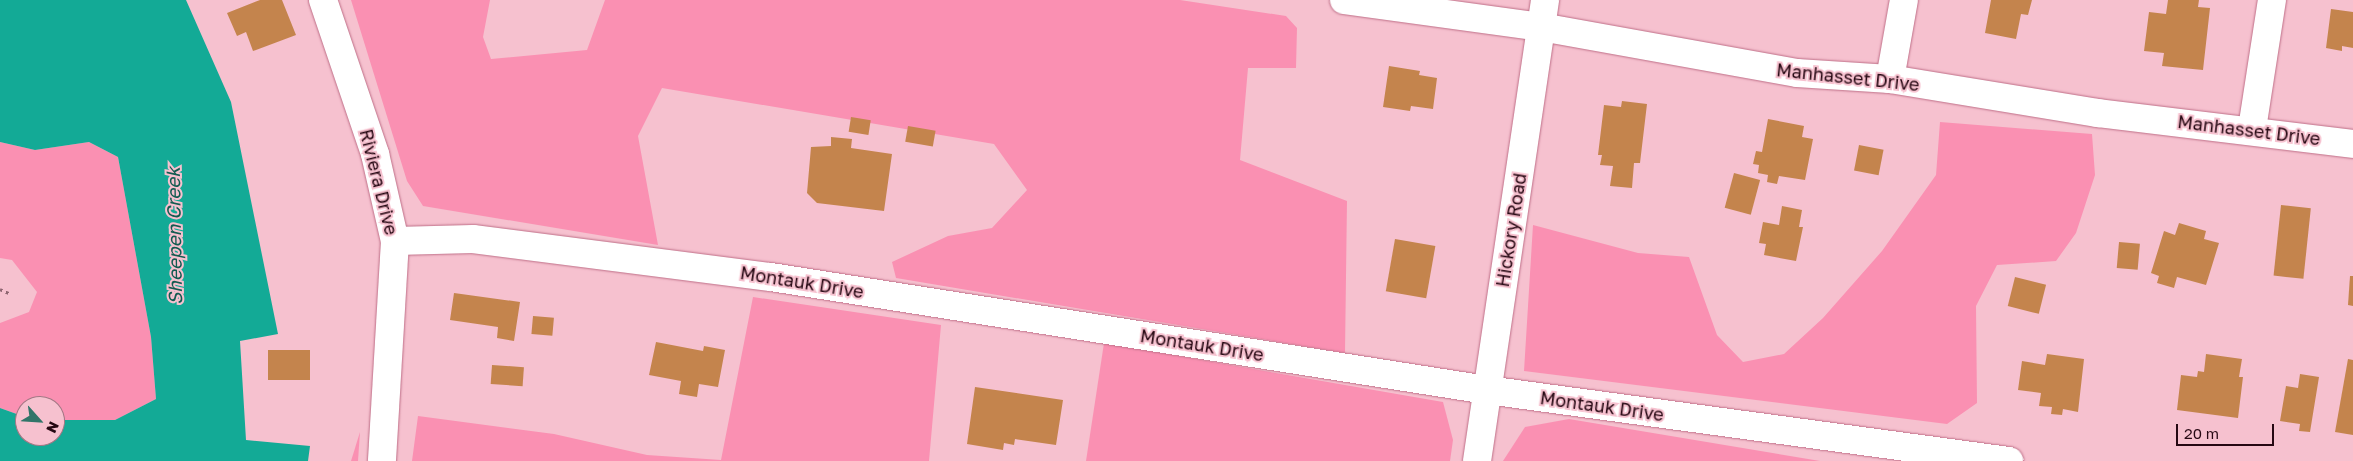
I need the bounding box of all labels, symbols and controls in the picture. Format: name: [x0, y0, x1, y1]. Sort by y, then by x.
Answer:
street label: Manhasset Drive: [1775, 59, 1921, 95]
street label: Manhasset Drive: [2176, 111, 2322, 149]
street label: Riviera Drive: [355, 127, 403, 237]
water label: Sheepen Creek: [161, 167, 187, 305]
street label: Hickory Road: [1491, 171, 1531, 289]
street label: Montauk Drive: [739, 262, 865, 302]
street label: Montauk Drive: [1139, 325, 1265, 365]
street label: Montauk Drive: [1539, 387, 1665, 425]
north arrow: [15, 396, 65, 446]
scale bar: [2178, 414, 2276, 446]
text: N: [43, 419, 63, 436]
text: 20 m: [2184, 424, 2219, 442]

